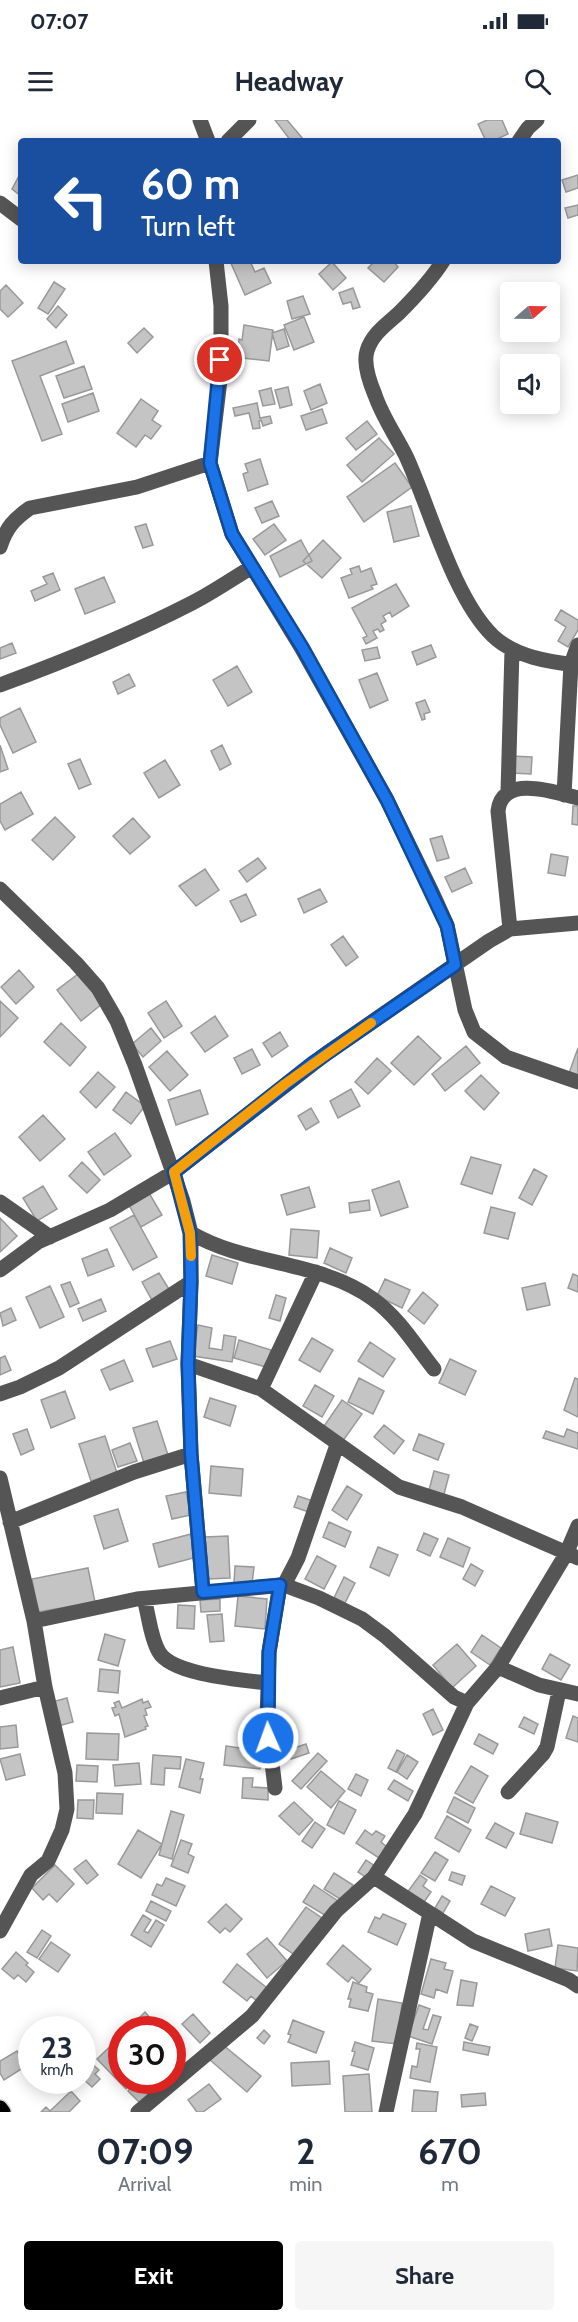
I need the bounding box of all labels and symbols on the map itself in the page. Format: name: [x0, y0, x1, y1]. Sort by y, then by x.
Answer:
north arrow: [500, 282, 560, 342]
pin: [194, 334, 245, 385]
position arrow: [236, 1706, 300, 1770]
speed limit sign: 30: [108, 2016, 186, 2094]

